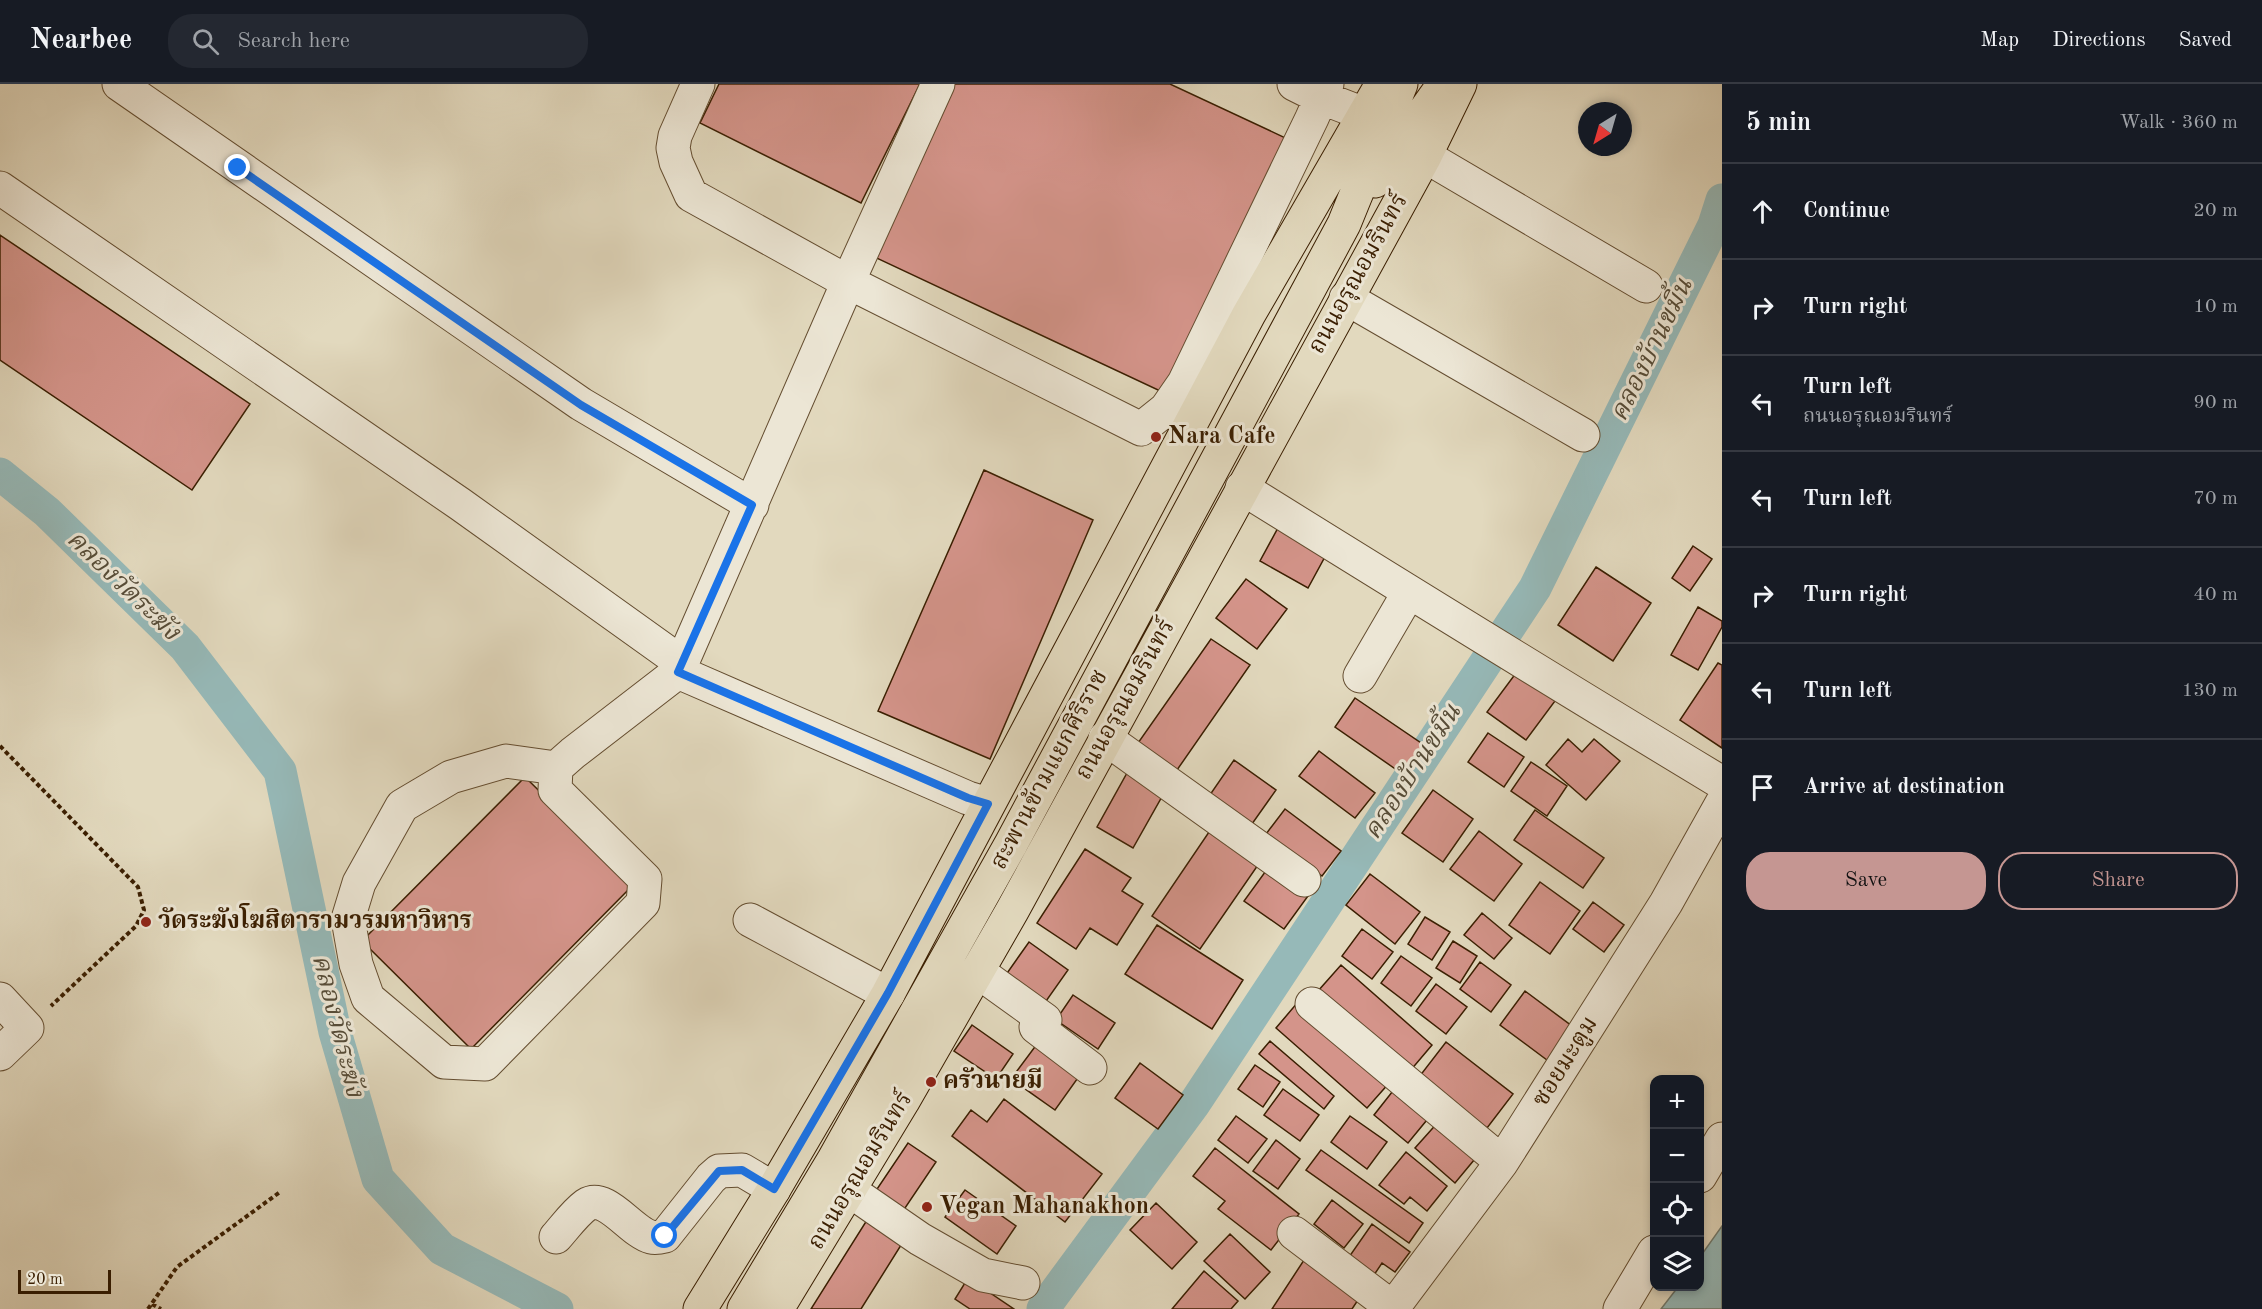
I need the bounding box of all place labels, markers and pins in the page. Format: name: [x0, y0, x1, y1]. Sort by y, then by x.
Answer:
place label: Nara Cafe: [1168, 425, 1276, 449]
marker: Nara Cafe: [1149, 430, 1163, 444]
place label: วัดระฆังโฆสิตารามวรมหาวิหาร: [158, 903, 472, 934]
marker: วัดระฆังโฆสิตารามวรมหาวิหาร: [139, 915, 153, 929]
place label: ครัวนายมี: [943, 1067, 1043, 1094]
marker: ครัวนายมี: [924, 1075, 938, 1089]
place label: Vegan Mahanakhon: [939, 1195, 1149, 1219]
marker: Vegan Mahanakhon: [920, 1200, 934, 1214]

